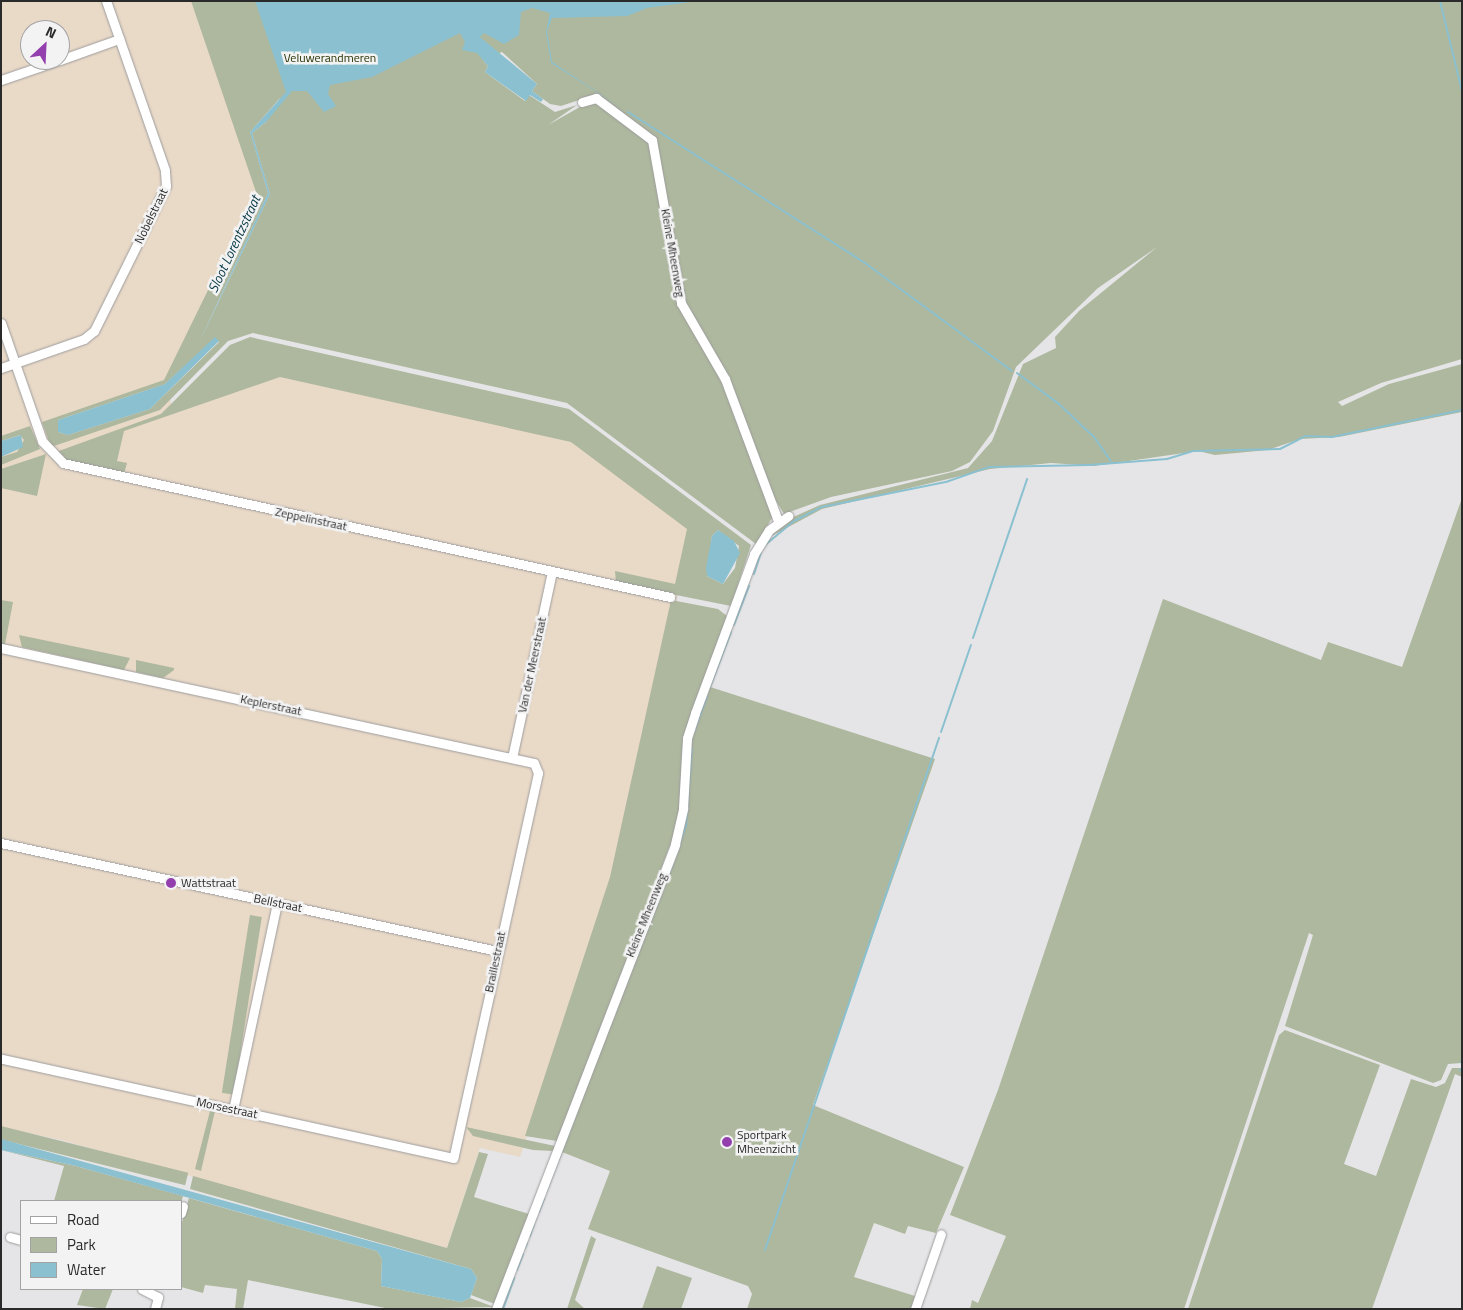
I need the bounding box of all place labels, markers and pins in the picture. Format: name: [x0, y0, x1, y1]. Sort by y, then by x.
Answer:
place label: Wattstraat: [181, 876, 236, 890]
marker: Wattstraat: [165, 877, 177, 889]
place label: Sportpark Mheenzicht: [737, 1128, 796, 1156]
marker: Sportpark Mheenzicht: [721, 1136, 733, 1148]

